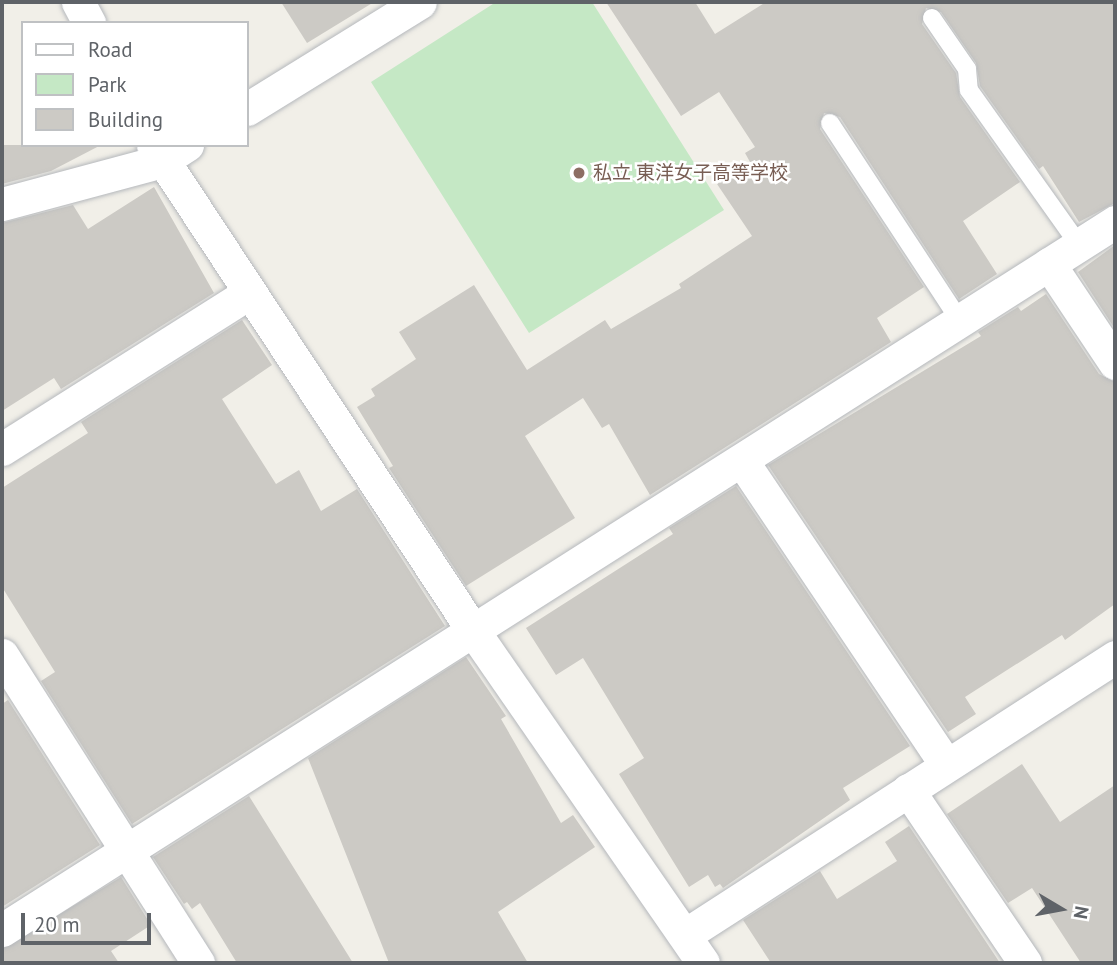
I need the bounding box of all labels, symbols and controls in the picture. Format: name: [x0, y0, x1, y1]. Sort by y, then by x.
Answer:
legend: [21, 21, 248, 147]
text: Road: [88, 36, 132, 63]
text: Park: [88, 71, 127, 98]
text: Building: [88, 106, 163, 133]
place label: 私立 東洋女子高等学校: [593, 162, 788, 184]
marker: 私立 東洋女子高等学校: [571, 165, 587, 181]
north arrow: [1026, 874, 1096, 944]
scale bar: [24, 898, 154, 942]
text: N: [1069, 904, 1095, 921]
text: 20 m: [34, 911, 80, 938]

